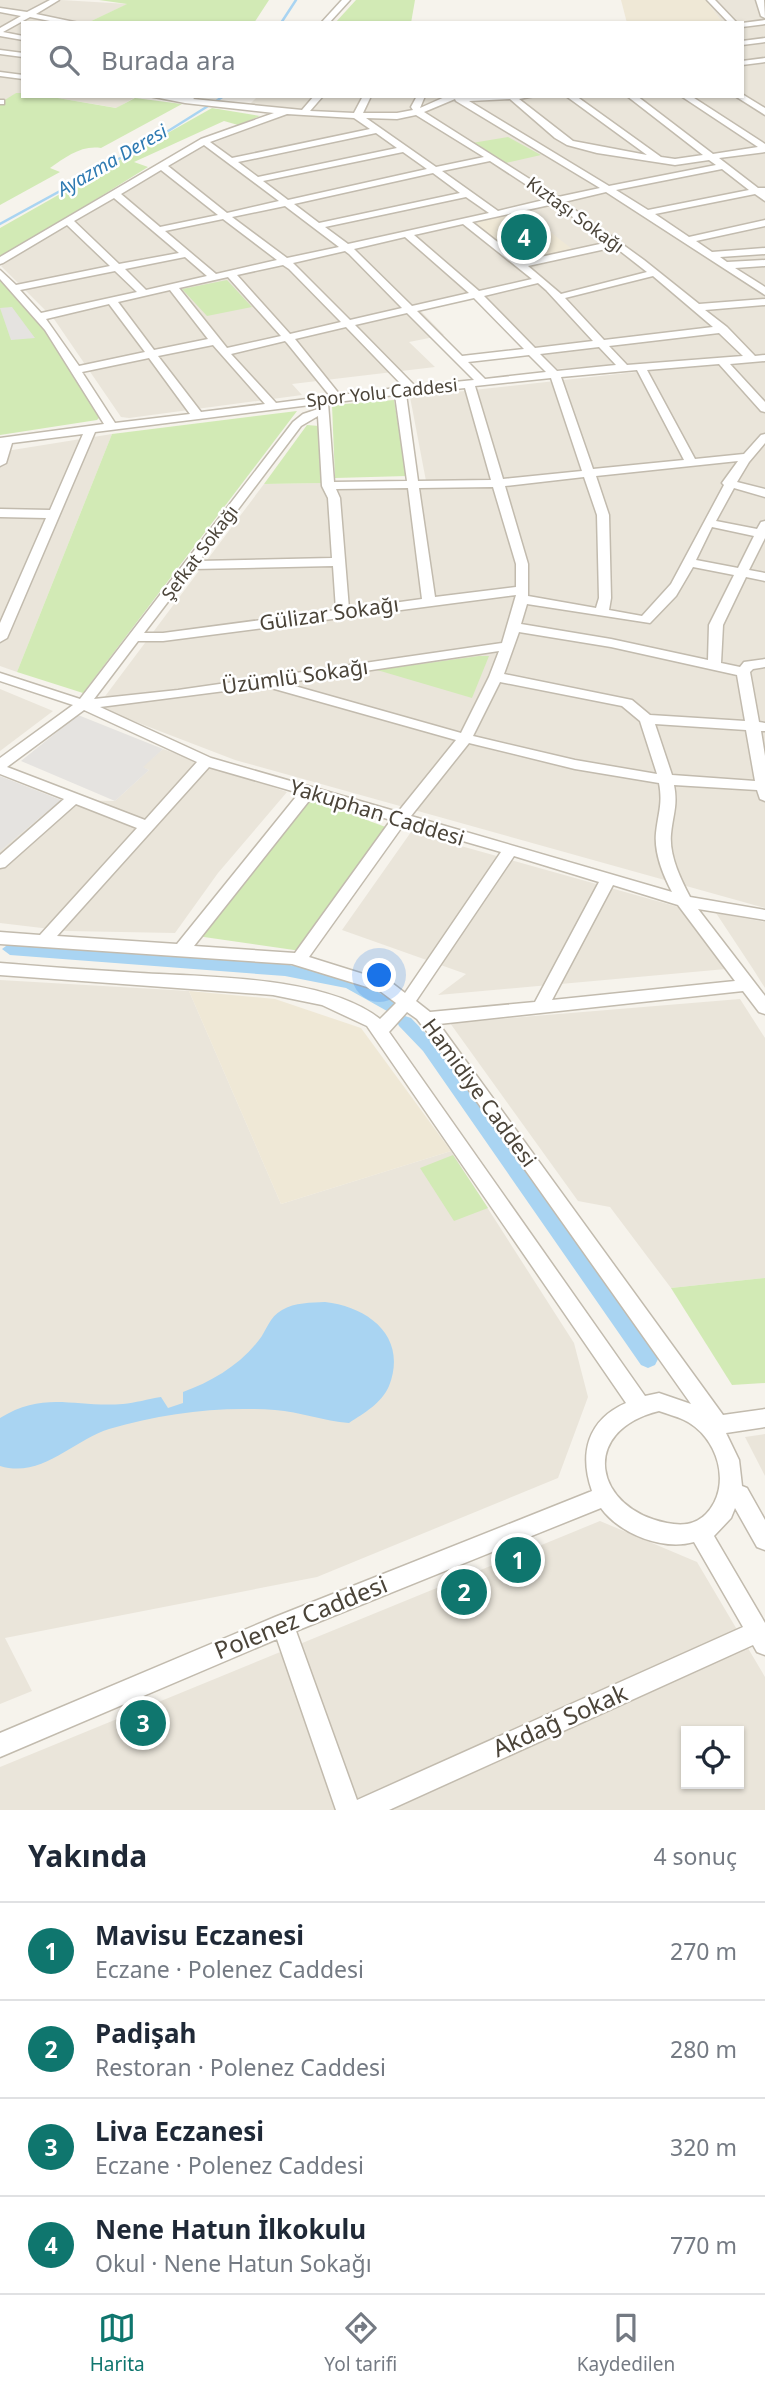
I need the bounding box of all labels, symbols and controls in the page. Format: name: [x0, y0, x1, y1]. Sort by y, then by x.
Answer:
search box: [21, 21, 744, 98]
icon: search: [45, 41, 83, 79]
text: Burada ara: [101, 42, 236, 78]
water label: Ayazma Deresi: [50, 117, 173, 203]
street label: Kıztaşı Sokağı: [522, 171, 629, 258]
pin: 4: [501, 211, 547, 263]
street label: Spor Yolu Caddesi: [305, 372, 459, 412]
street label: Şefkat Sokağı: [156, 500, 243, 605]
street label: Gülizar Sokağı: [257, 589, 400, 637]
street label: Üzümlü Sokağı: [220, 652, 370, 700]
street label: Yakuphan Caddesi: [287, 772, 468, 852]
your location: [362, 958, 396, 992]
street label: Hamidiye Caddesi: [416, 1013, 543, 1172]
pin: 1: [495, 1534, 541, 1586]
pin: 2: [441, 1566, 487, 1618]
street label: Polenez Caddesi: [209, 1567, 392, 1666]
street label: Akdağ Sokak: [487, 1675, 632, 1764]
pin: 3: [120, 1697, 166, 1749]
map controls: [681, 1726, 744, 1789]
button: locate: [681, 1726, 744, 1789]
text: Yakında: [28, 1835, 147, 1876]
text: 4 sonuç: [653, 1840, 737, 1872]
text: Mavisu Eczanesi: [95, 1917, 304, 1953]
text: 1: [44, 1935, 58, 1967]
text: 270 m: [670, 1935, 737, 1967]
text: Eczane · Polenez Caddesi: [95, 1953, 364, 1985]
text: Padişah: [95, 2015, 196, 2051]
text: 2: [44, 2033, 58, 2065]
text: 280 m: [670, 2033, 737, 2065]
text: Restoran · Polenez Caddesi: [95, 2051, 386, 2083]
text: Liva Eczanesi: [95, 2113, 264, 2149]
text: 3: [44, 2131, 58, 2163]
text: 320 m: [670, 2131, 737, 2163]
text: Eczane · Polenez Caddesi: [95, 2149, 364, 2181]
text: Nene Hatun İlkokulu: [95, 2211, 366, 2247]
text: 4: [44, 2229, 58, 2261]
text: 770 m: [670, 2229, 737, 2261]
text: Okul · Nene Hatun Sokağı: [95, 2247, 372, 2279]
tab: Harita: [90, 2309, 145, 2377]
tab: Yol tarifi: [324, 2309, 397, 2377]
tab: Kaydedilen: [577, 2309, 675, 2377]

